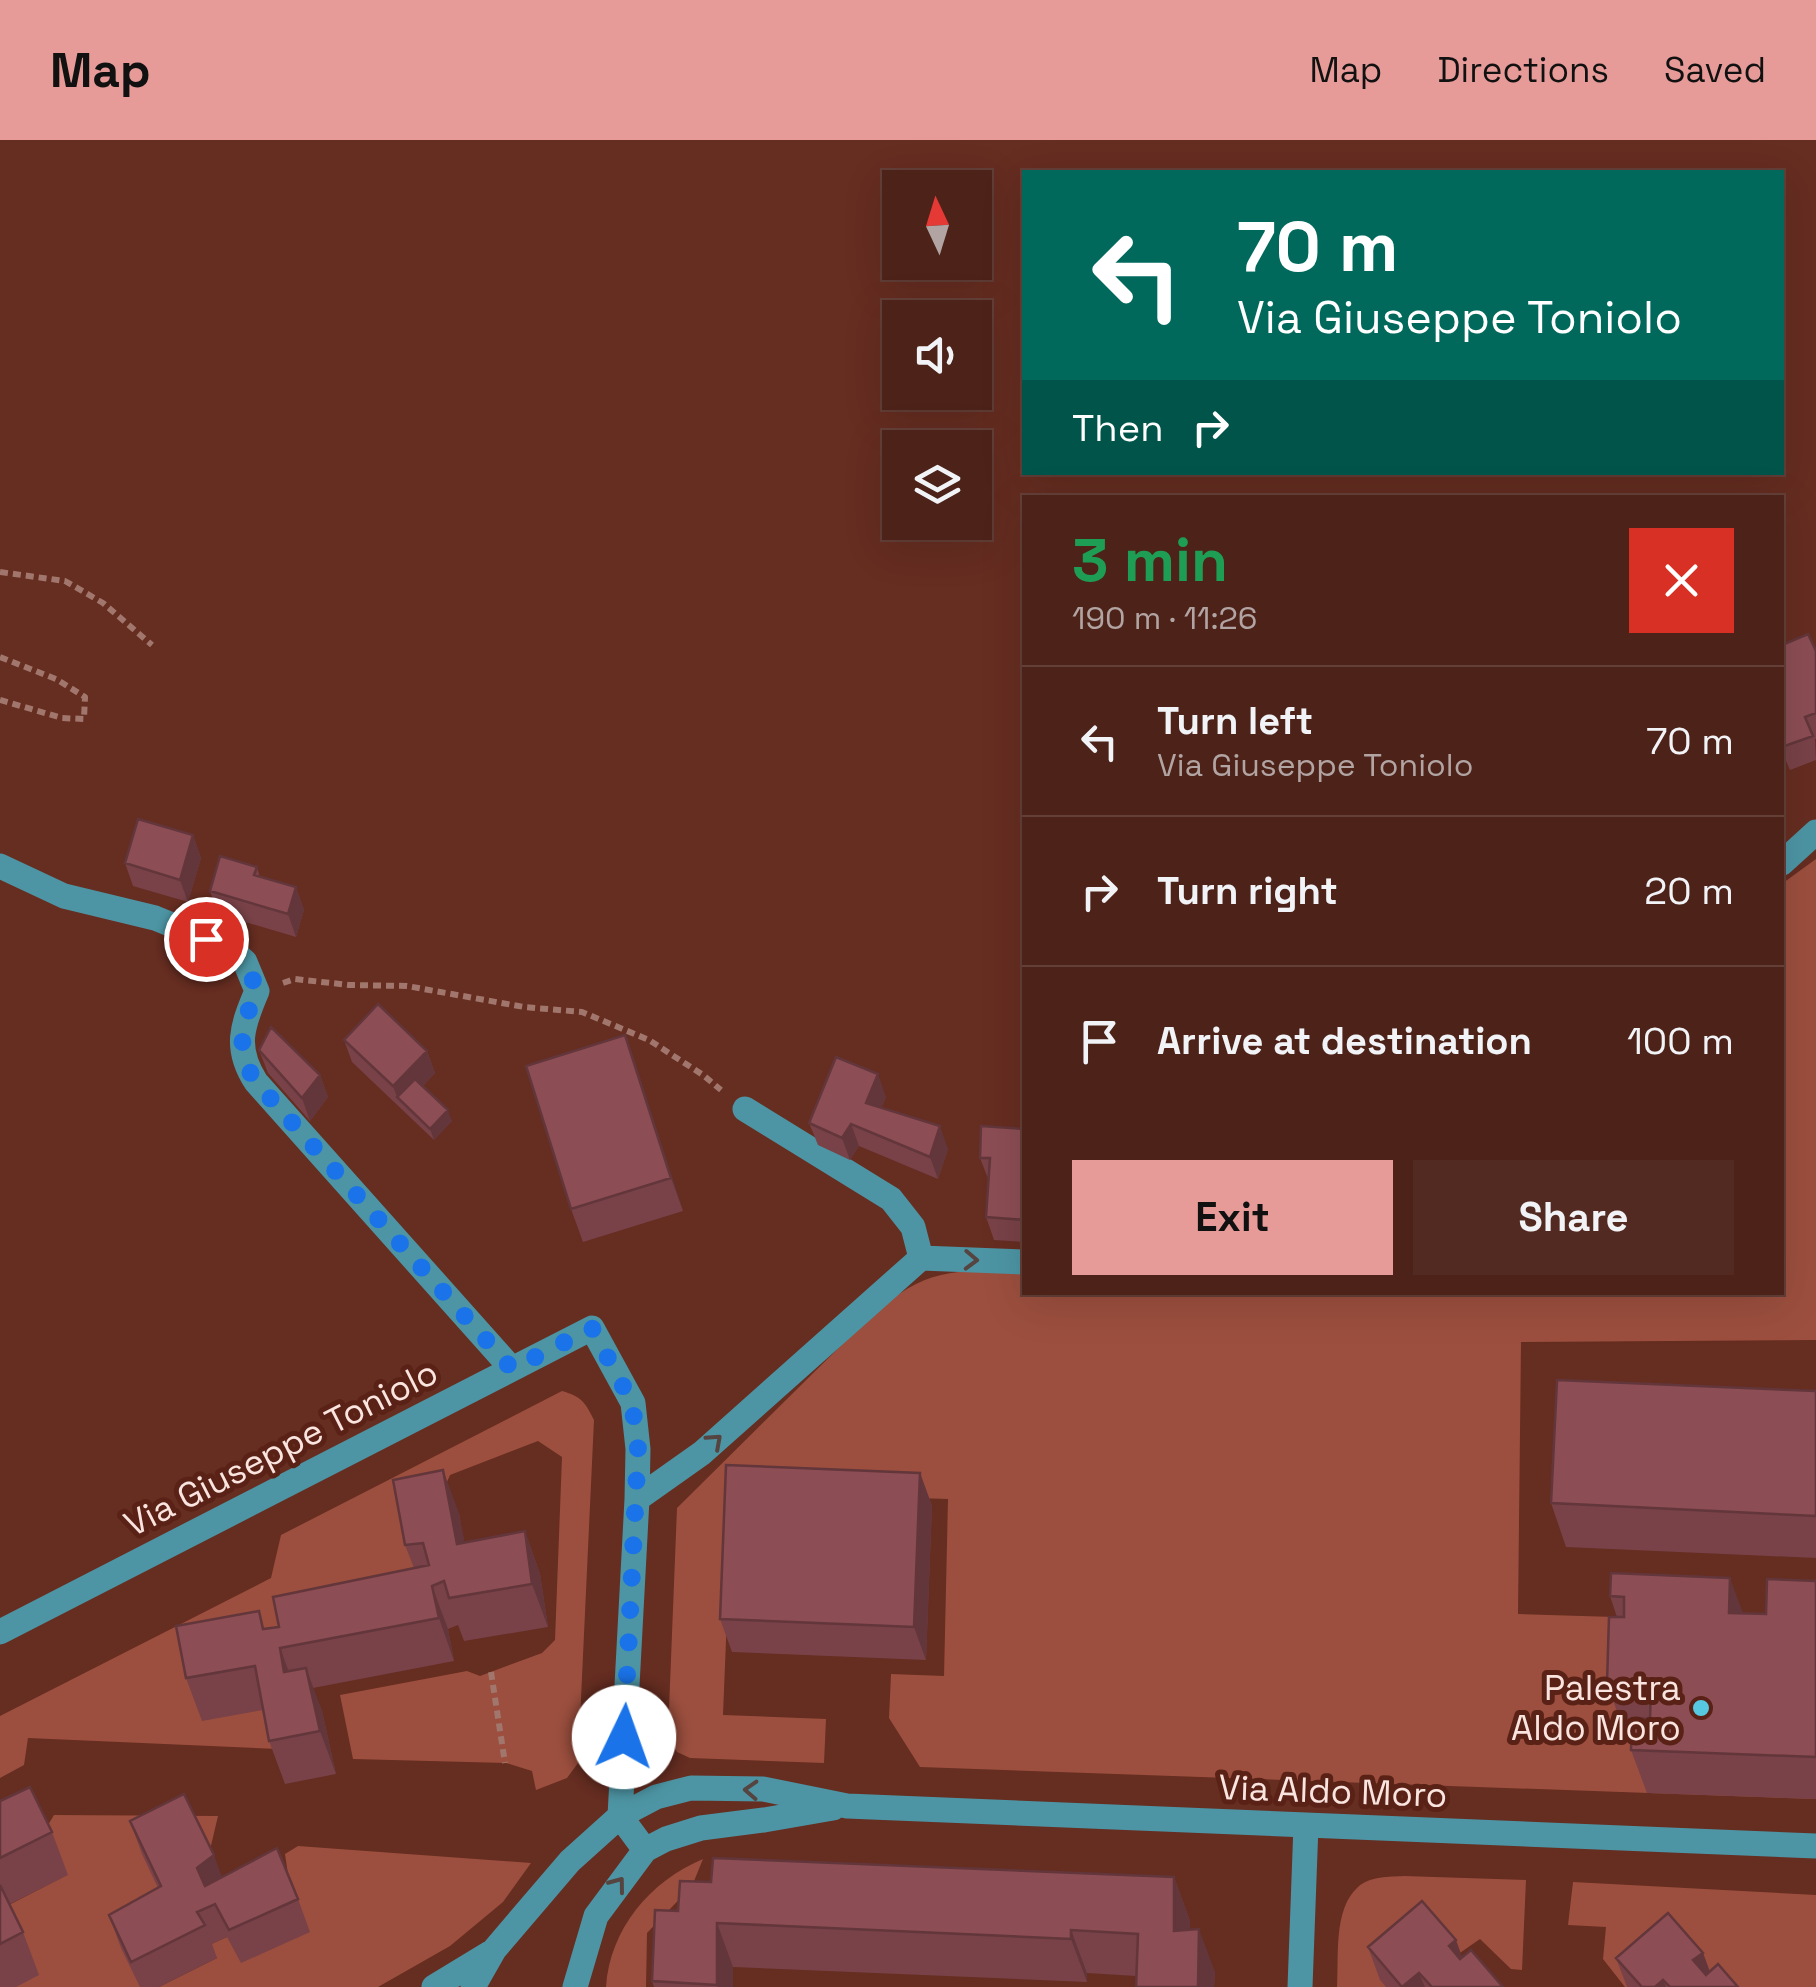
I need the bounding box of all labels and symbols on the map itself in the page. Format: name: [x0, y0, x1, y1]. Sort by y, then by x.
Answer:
north arrow: [882, 170, 992, 280]
pin: [164, 897, 249, 982]
one-way arrow: [963, 1249, 979, 1270]
street label: Via Giuseppe Toniolo: [117, 1350, 445, 1546]
one-way arrow: [703, 1434, 722, 1452]
place label: Palestra Aldo Moro: [1511, 1666, 1681, 1750]
position arrow: [572, 1685, 676, 1789]
marker: Palestra Aldo Moro: [1690, 1697, 1712, 1719]
street label: Via Aldo Moro: [1218, 1765, 1448, 1817]
one-way arrow: [743, 1779, 759, 1800]
one-way arrow: [607, 1877, 624, 1895]

